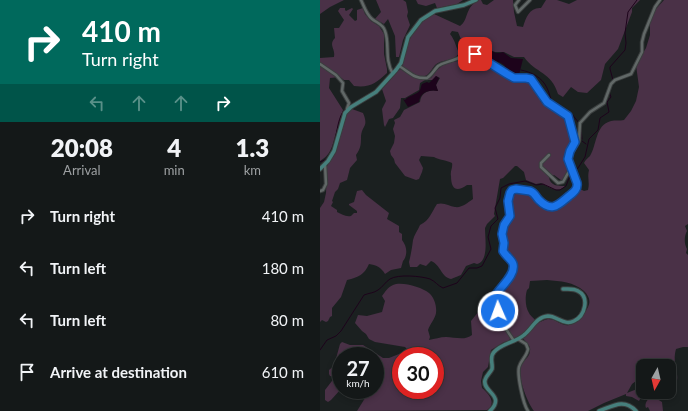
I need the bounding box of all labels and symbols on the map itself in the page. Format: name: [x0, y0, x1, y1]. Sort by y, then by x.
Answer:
pin: [458, 37, 492, 71]
position arrow: [477, 290, 519, 332]
speed limit sign: 30: [392, 347, 444, 399]
north arrow: [636, 359, 676, 399]

